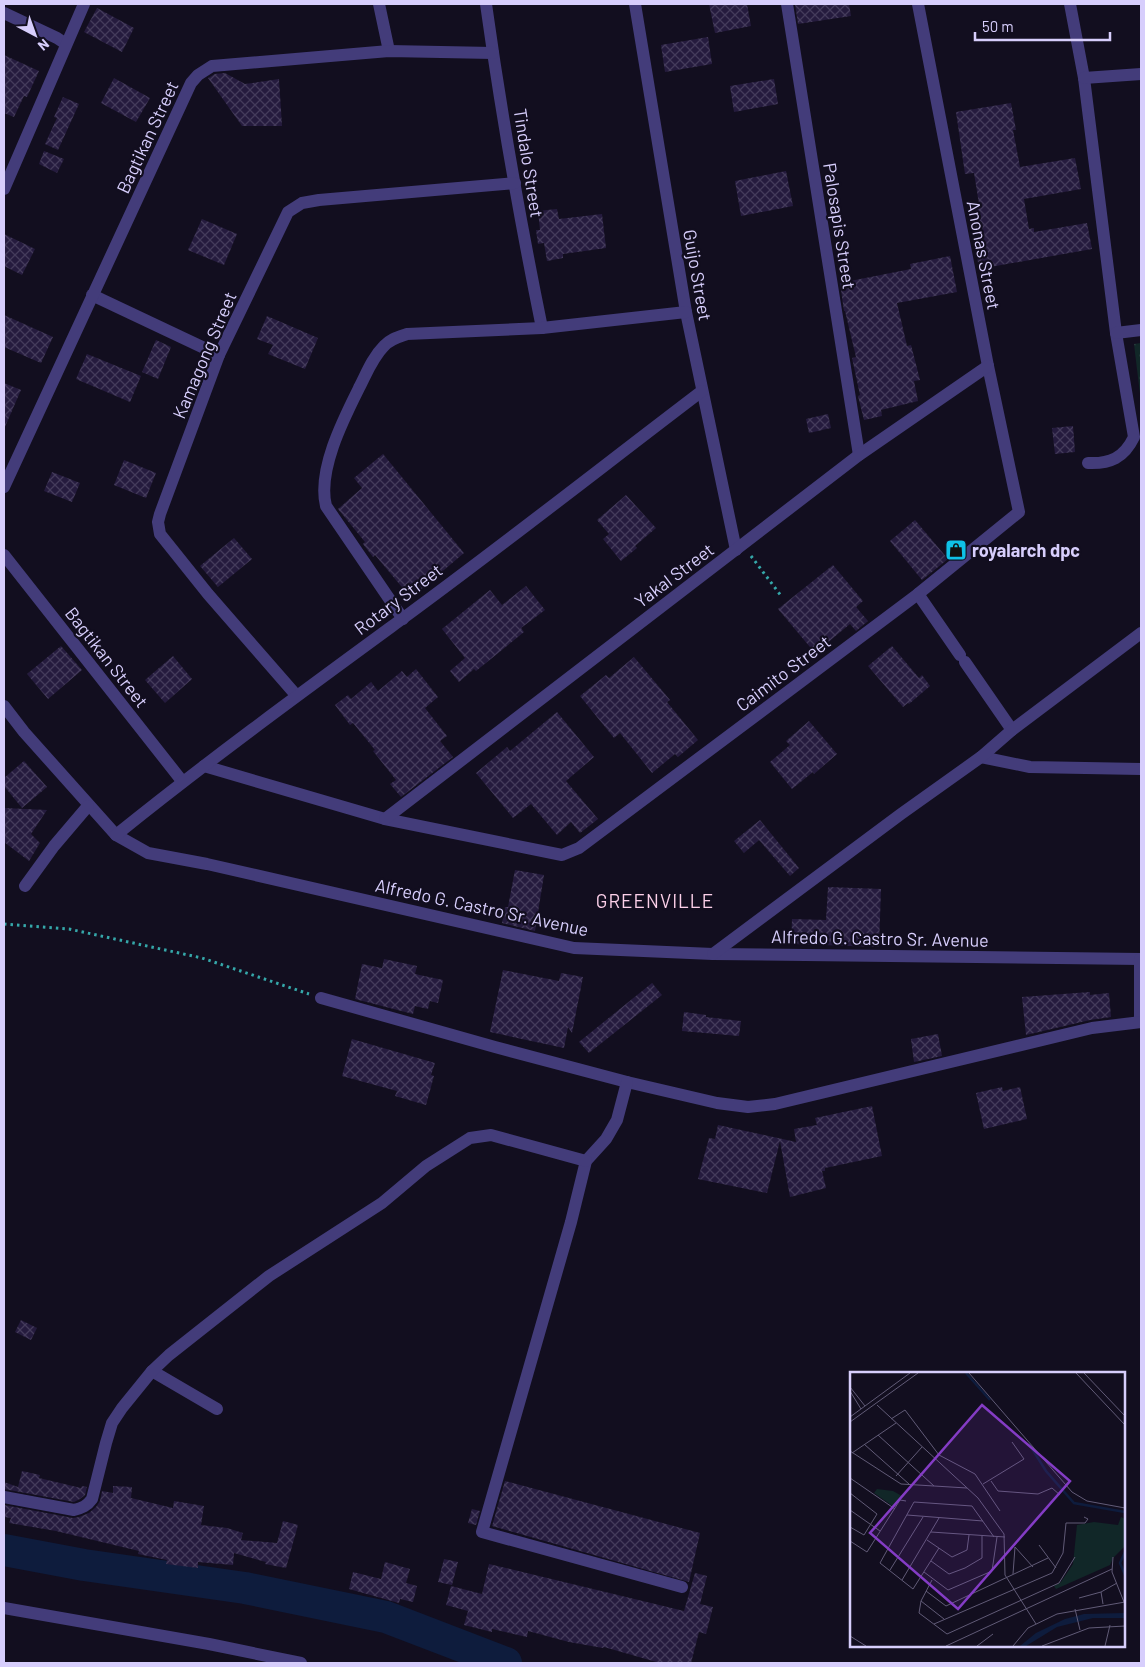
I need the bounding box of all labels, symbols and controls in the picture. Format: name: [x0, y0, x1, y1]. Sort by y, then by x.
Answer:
north arrow: [10, 10, 60, 60]
scale bar: [975, 10, 1110, 42]
text: 50 m: [982, 17, 1014, 35]
text: N: [35, 36, 53, 55]
street label: Bagtikan Street: [111, 77, 183, 197]
street label: Tindalo Street: [510, 107, 548, 219]
street label: Palosapis Street: [819, 161, 861, 291]
street label: Anonas Street: [963, 199, 1005, 311]
street label: Guijo Street: [679, 228, 717, 322]
street label: Kamagong Street: [167, 288, 241, 422]
street label: Yakal Street: [630, 538, 718, 612]
shop icon: royalarch dpc: [944, 538, 968, 562]
place label: royalarch dpc: [972, 539, 1080, 561]
street label: Rotary Street: [350, 559, 446, 639]
street label: Bagtikan Street: [61, 602, 153, 712]
street label: Caimito Street: [731, 630, 835, 716]
street label: Alfredo G. Castro Sr. Avenue: [373, 874, 591, 940]
district label: GREENVILLE: [596, 889, 714, 912]
street label: Alfredo G. Castro Sr. Avenue: [771, 925, 989, 951]
inset map: [850, 1372, 1125, 1647]

